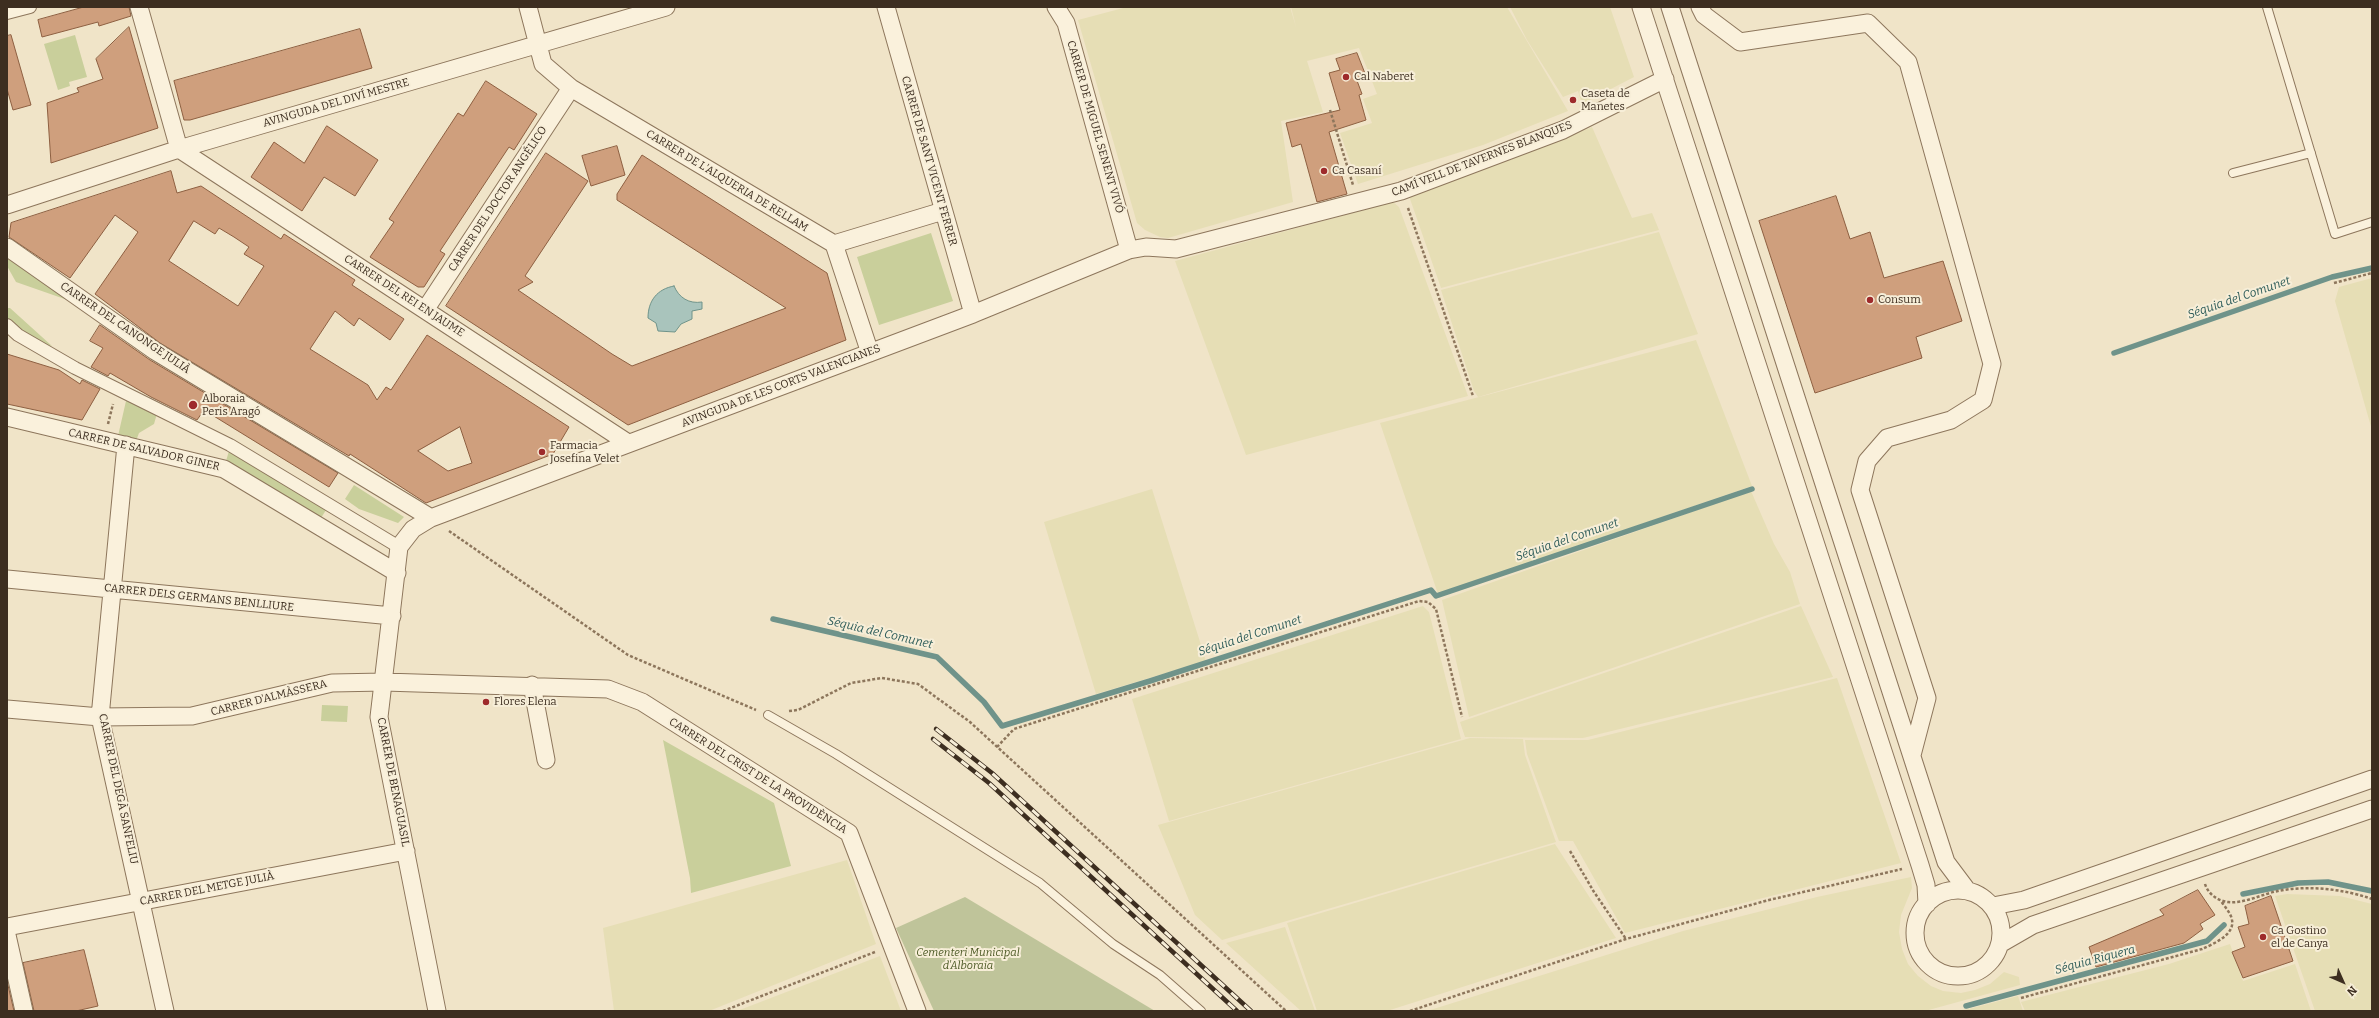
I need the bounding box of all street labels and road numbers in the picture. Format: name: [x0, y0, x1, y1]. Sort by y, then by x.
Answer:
street label: CARRER DE MIGUEL SENENT VIVÓ: [1064, 39, 1126, 215]
street label: CARRER DE SANT VICENT FERRER: [898, 74, 960, 248]
street label: AVINGUDA DEL DIVÍ MESTRE: [261, 76, 411, 130]
street label: CAMÍ VELL DE TAVERNES BLANQUES: [1390, 118, 1574, 200]
street label: CARRER DEL DOCTOR ANGÉLICO: [446, 124, 550, 274]
street label: CARRER DE L'ALQUERIA DE RELLAM: [644, 127, 810, 235]
street label: CARRER DEL REI EN JAUME: [341, 252, 467, 340]
street label: CARRER DEL CANONGE JULIÀ: [57, 279, 193, 377]
street label: AVINGUDA DE LES CORTS VALENCIANES: [680, 342, 882, 430]
street label: CARRER DE SALVADOR GINER: [67, 426, 221, 474]
street label: CARRER DELS GERMANS BENLLIURE: [103, 581, 295, 615]
street label: CARRER D'ALMÀSSERA: [210, 677, 328, 719]
street label: CARRER DEL DEGÀ SANFELIU: [96, 712, 140, 866]
street label: CARRER DEL CRIST DE LA PROVIDÈNCIA: [666, 715, 850, 837]
street label: CARRER DE BENAGUASIL: [374, 716, 412, 848]
street label: CARRER DEL METGE JULIÀ: [139, 869, 275, 909]

